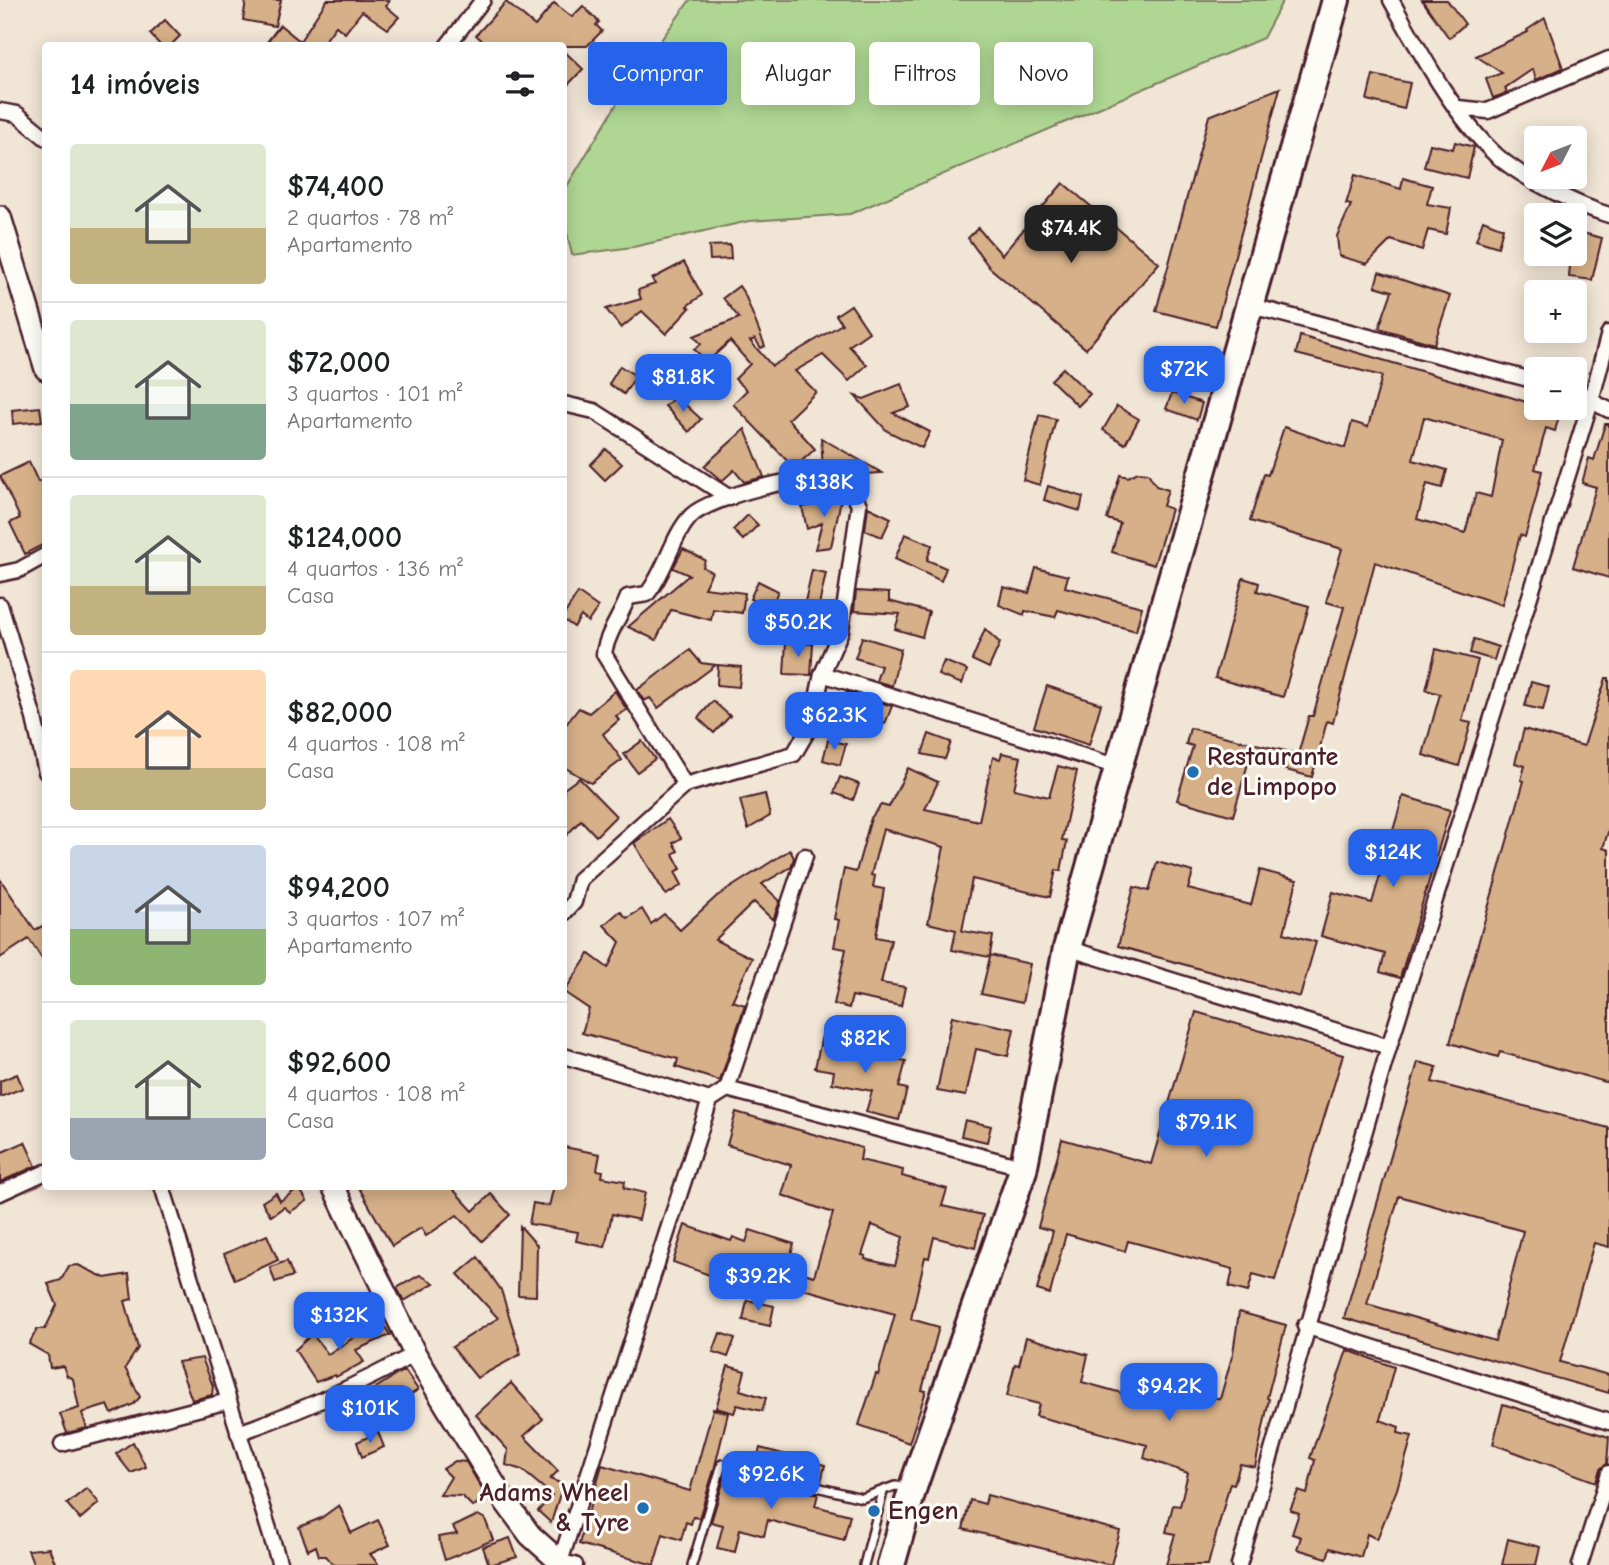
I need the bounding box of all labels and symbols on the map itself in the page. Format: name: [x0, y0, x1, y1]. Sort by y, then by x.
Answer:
north arrow: [1524, 126, 1587, 189]
pin: $74.4K: [1014, 205, 1128, 265]
pin: $72K: [1143, 346, 1225, 406]
pin: $81.8K: [626, 354, 740, 414]
pin: $138K: [775, 460, 873, 519]
pin: $50.2K: [741, 600, 855, 659]
pin: $62.3K: [777, 692, 891, 752]
place label: Restaurante de Limpopo: [1207, 742, 1338, 802]
marker: Restaurante de Limpopo: [1185, 764, 1201, 780]
pin: $124K: [1344, 830, 1442, 889]
pin: $82K: [824, 1016, 906, 1075]
pin: $79.1K: [1149, 1100, 1263, 1159]
pin: $39.2K: [701, 1254, 815, 1313]
pin: $132K: [290, 1292, 388, 1352]
pin: $94.2K: [1112, 1364, 1226, 1423]
pin: $101K: [321, 1386, 419, 1445]
pin: $92.6K: [714, 1452, 828, 1511]
place label: Adams Wheel & Tyre: [479, 1478, 629, 1538]
place label: Engen: [888, 1496, 959, 1526]
marker: Adams Wheel & Tyre: [635, 1500, 651, 1516]
marker: Engen: [866, 1503, 882, 1519]

